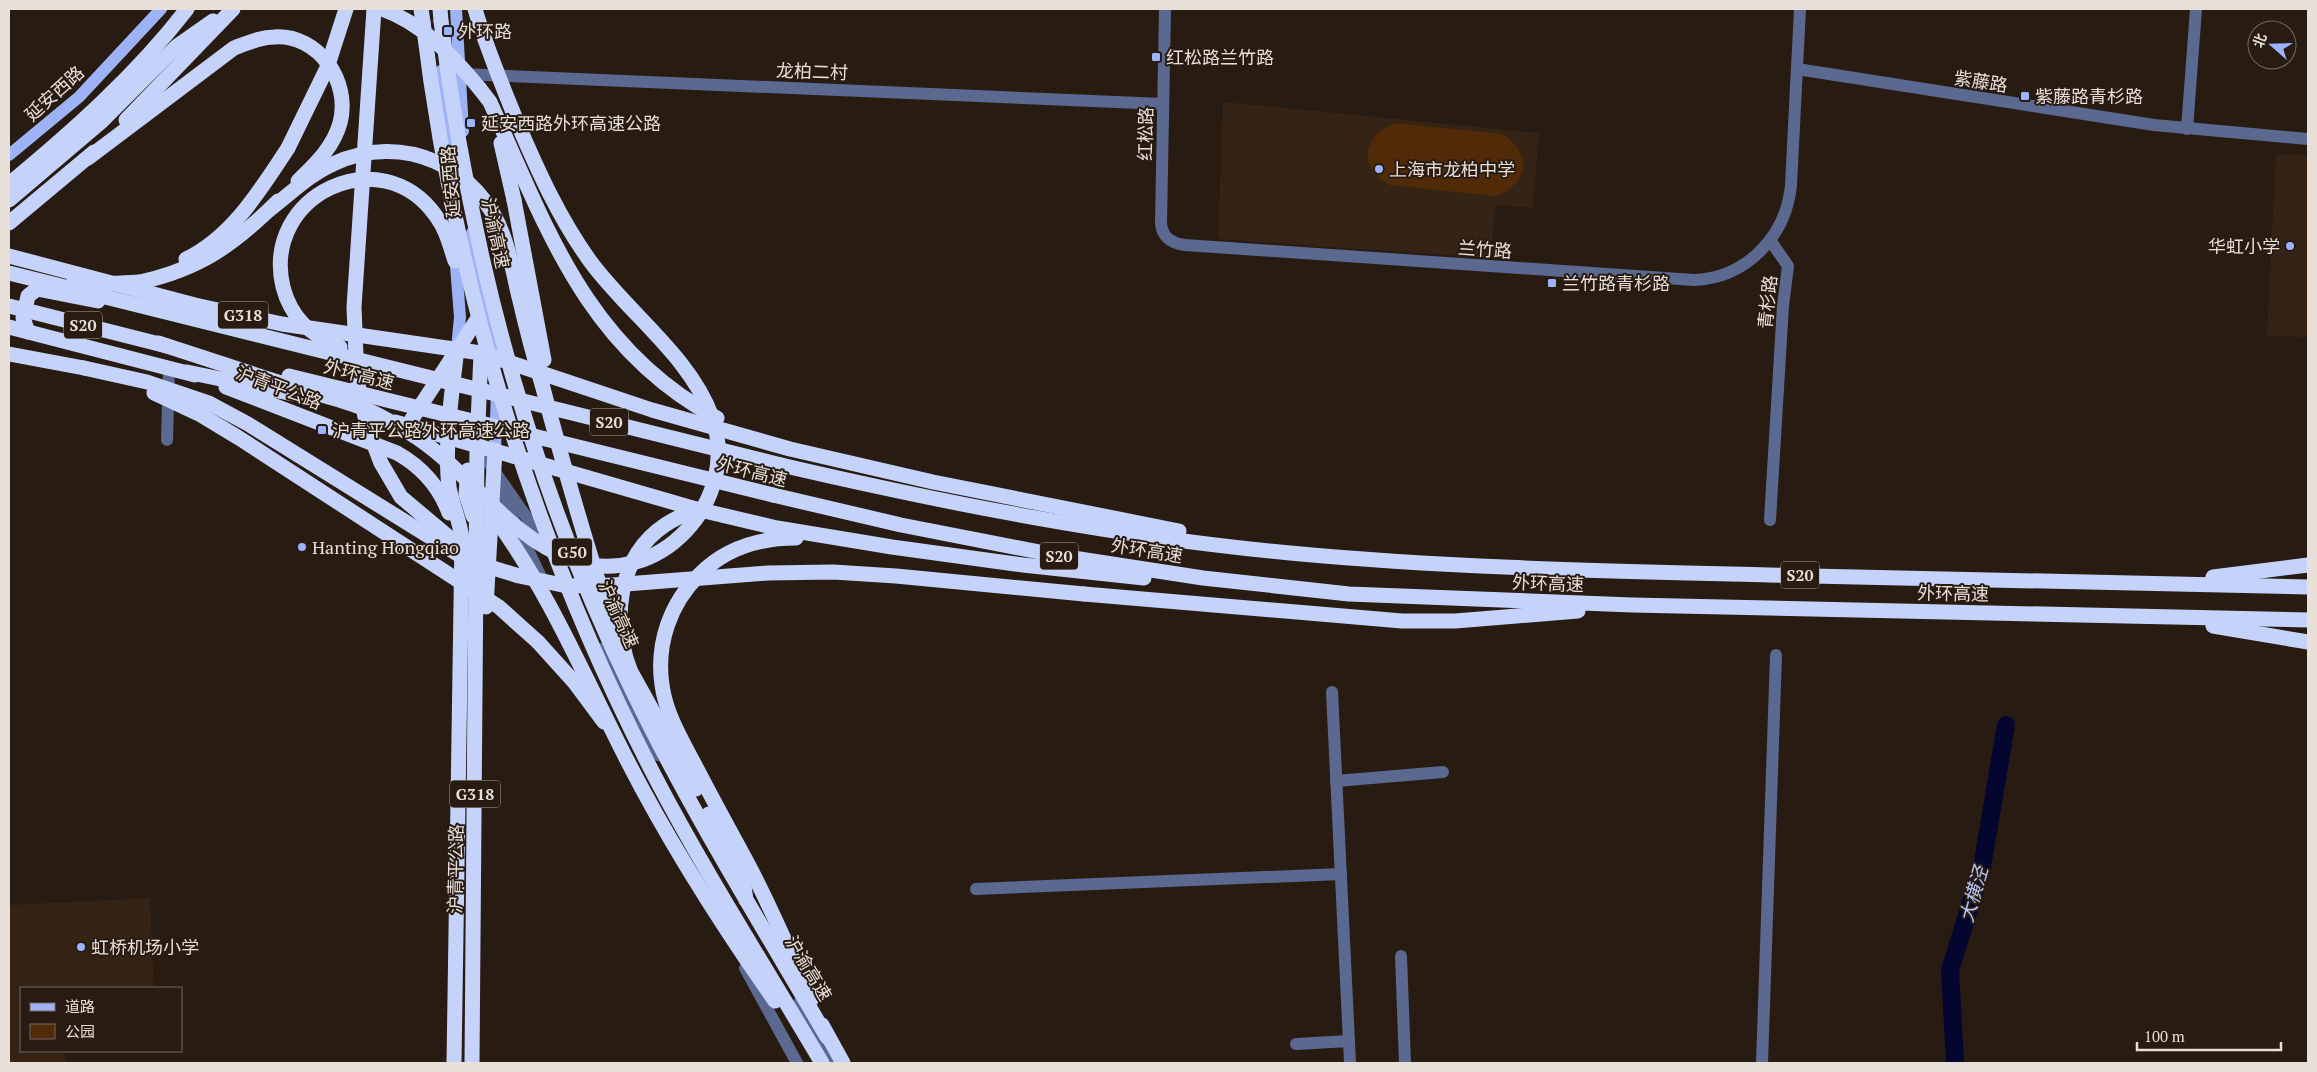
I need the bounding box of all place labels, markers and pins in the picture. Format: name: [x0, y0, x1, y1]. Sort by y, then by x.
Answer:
place label: 外环路: [458, 19, 512, 43]
marker: 外环路: [442, 25, 454, 37]
place label: 红松路兰竹路: [1166, 45, 1274, 69]
marker: 红松路兰竹路: [1150, 51, 1162, 63]
place label: 紫藤路青杉路: [2035, 84, 2143, 108]
marker: 紫藤路青杉路: [2019, 90, 2031, 102]
place label: 延安西路外环高速公路: [481, 111, 661, 135]
marker: 延安西路外环高速公路: [465, 117, 477, 129]
place label: 上海市龙柏中学: [1389, 157, 1515, 181]
marker: 上海市龙柏中学: [1373, 163, 1385, 175]
place label: 华虹小学: [2208, 234, 2280, 258]
marker: 华虹小学: [2284, 240, 2296, 252]
place label: 兰竹路青杉路: [1562, 271, 1670, 295]
marker: 兰竹路青杉路: [1546, 277, 1558, 289]
place label: 沪青平公路外环高速公路: [332, 418, 530, 442]
marker: 沪青平公路外环高速公路: [316, 424, 328, 436]
place label: Hanting Hongqiao: [312, 535, 459, 559]
marker: Hanting Hongqiao: [296, 541, 308, 553]
place label: 虹桥机场小学: [91, 935, 199, 959]
marker: 虹桥机场小学: [75, 941, 87, 953]

